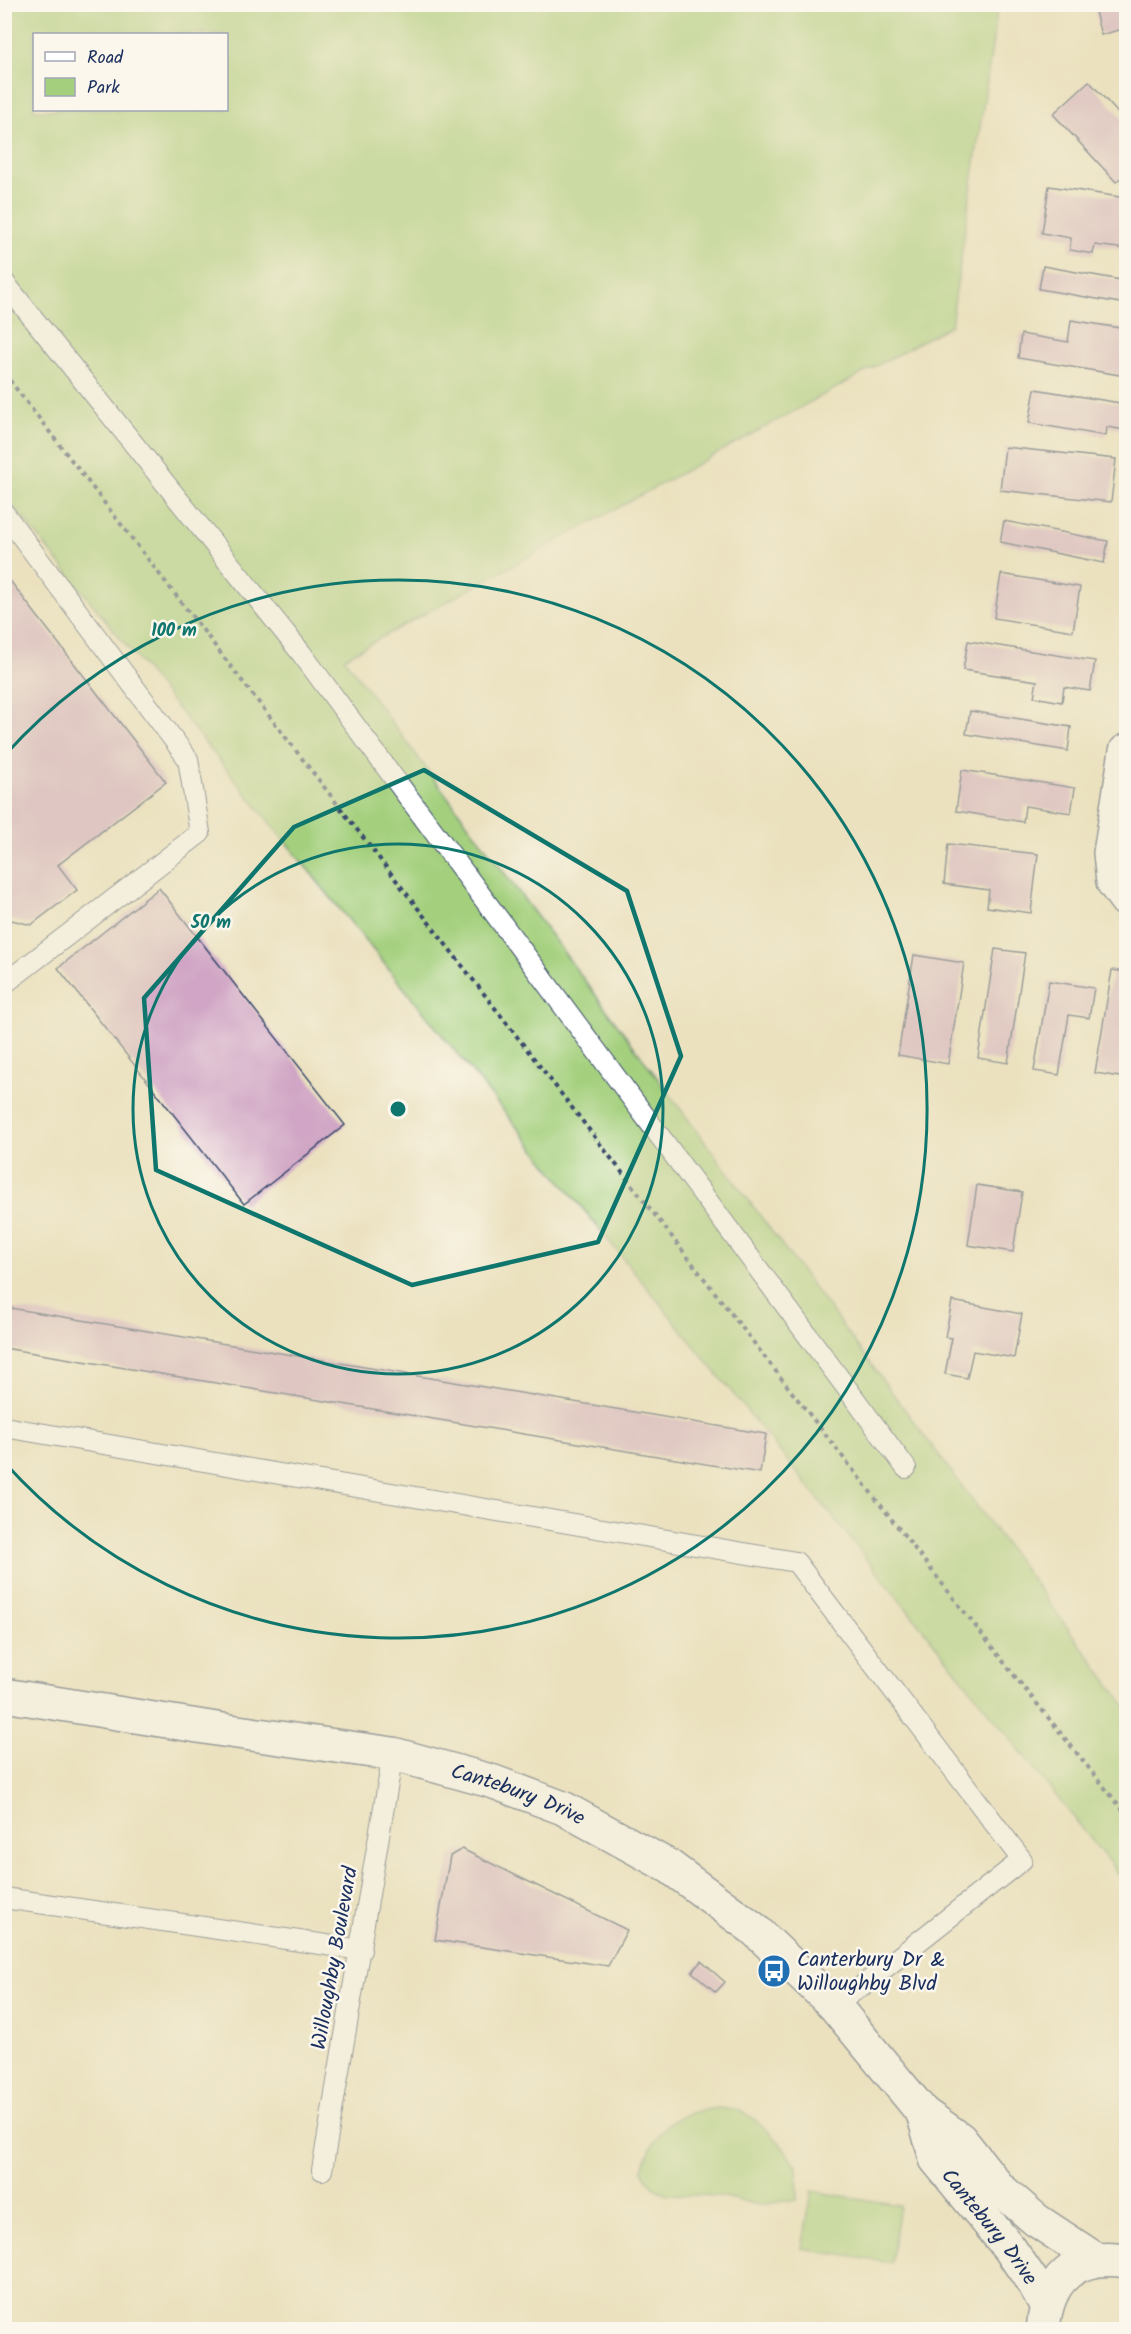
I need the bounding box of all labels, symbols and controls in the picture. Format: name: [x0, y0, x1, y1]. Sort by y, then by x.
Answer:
legend: [33, 33, 228, 111]
text: Road: [87, 44, 124, 73]
text: Park: [87, 74, 120, 103]
text: 100 m: [151, 617, 197, 646]
text: 50 m: [190, 909, 231, 938]
centre of rings: [388, 1099, 408, 1119]
street label: Cantebury Drive: [447, 1756, 591, 1835]
street label: Willoughby Boulevard: [303, 1864, 368, 2053]
place label: Canterbury Dr & Willoughby Blvd: [797, 1944, 945, 2001]
bus stop icon: Canterbury Dr & Willoughby Blvd: [756, 1953, 792, 1989]
street label: Cantebury Drive: [932, 2161, 1046, 2293]

